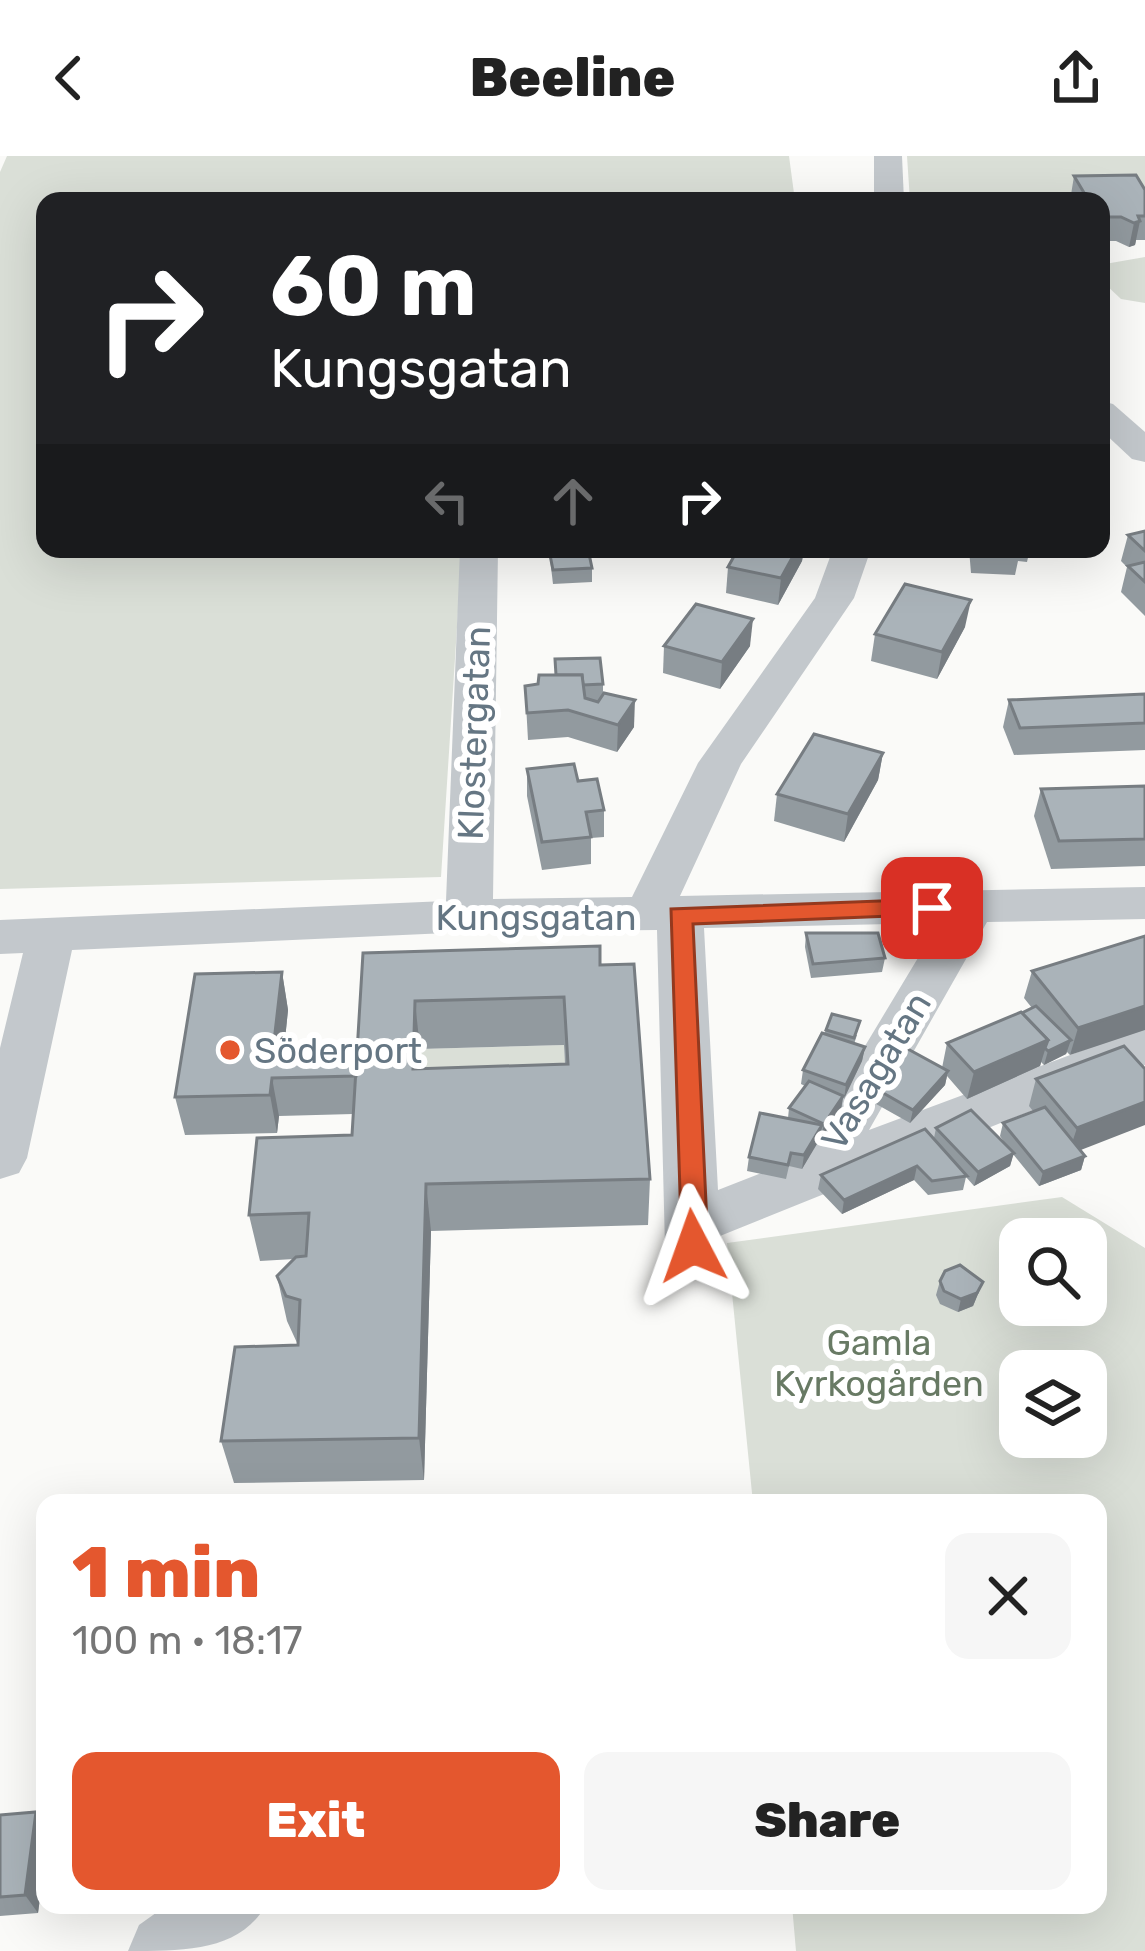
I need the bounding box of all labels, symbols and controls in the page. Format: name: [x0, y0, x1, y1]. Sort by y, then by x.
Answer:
icon: back: [36, 45, 102, 111]
icon: share: [1043, 45, 1109, 111]
text: Beeline: [470, 46, 675, 110]
text: 60 m: [270, 236, 477, 336]
icon: right: [72, 240, 228, 396]
text: Kungsgatan: [270, 337, 572, 401]
icon: left: [414, 468, 480, 534]
icon: ahead: [540, 468, 606, 534]
icon: right: [666, 468, 732, 534]
street label: Klostergatan: [449, 625, 499, 841]
pin: [881, 857, 983, 959]
icon: arrive: [899, 875, 965, 941]
street label: Kungsgatan: [435, 896, 637, 939]
street label: Vasagatan: [812, 984, 940, 1158]
place label: Söderport: [254, 1029, 422, 1072]
marker: Söderport: [217, 1037, 243, 1063]
position arrow: [630, 1183, 756, 1309]
map controls: [999, 1218, 1107, 1458]
button: search: [999, 1218, 1107, 1326]
park label: Gamla Kyrkogården: [774, 1321, 984, 1405]
button: layers: [999, 1350, 1107, 1458]
text: 1 min: [72, 1530, 260, 1615]
button: close: [945, 1533, 1071, 1659]
text: 100 m · 18:17: [72, 1618, 303, 1664]
button: Exit: [72, 1752, 560, 1890]
button: Share: [584, 1752, 1071, 1890]

